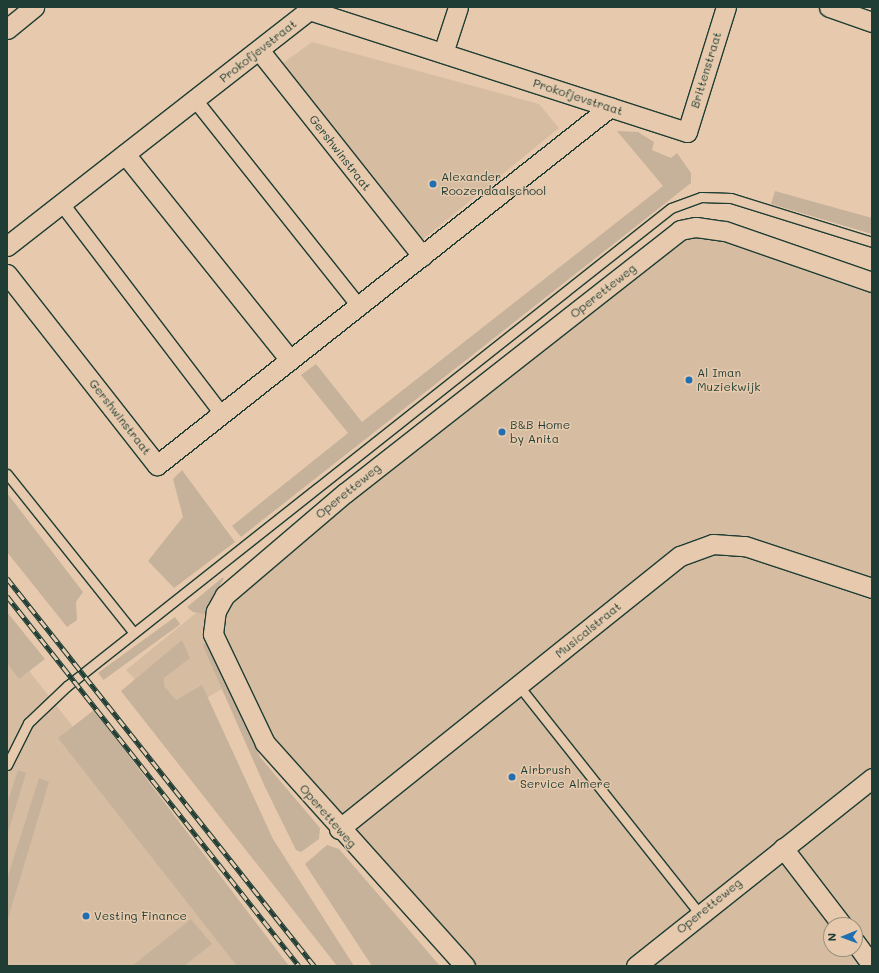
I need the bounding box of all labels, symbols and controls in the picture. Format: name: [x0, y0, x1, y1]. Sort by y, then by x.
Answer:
street label: Prokofjevstraat: [217, 16, 299, 86]
street label: Brittenstraat: [688, 30, 724, 110]
street label: Prokofjevstraat: [531, 76, 625, 118]
street label: Gershwinstraat: [306, 112, 374, 194]
place label: Alexander Roozendaalschool: [441, 170, 546, 198]
marker: Alexander Roozendaalschool: [428, 179, 438, 189]
street label: Operetteweg: [567, 261, 639, 321]
place label: Al Iman Muziekwijk: [697, 366, 761, 394]
marker: Al Iman Muziekwijk: [684, 375, 694, 385]
street label: Gershwinstraat: [86, 376, 154, 458]
place label: B&B Home by Anita: [510, 418, 570, 446]
marker: B&B Home by Anita: [497, 427, 507, 437]
street label: Operetteweg: [313, 460, 383, 522]
street label: Musicalstraat: [552, 599, 624, 661]
place label: Airbrush Service Almere: [520, 763, 610, 791]
marker: Airbrush Service Almere: [507, 772, 517, 782]
street label: Operetteweg: [296, 781, 360, 851]
street label: Operetteweg: [674, 875, 744, 937]
place label: Vesting Finance: [94, 909, 187, 923]
marker: Vesting Finance: [81, 911, 91, 921]
north arrow: [823, 917, 863, 957]
text: N: [824, 933, 839, 942]

